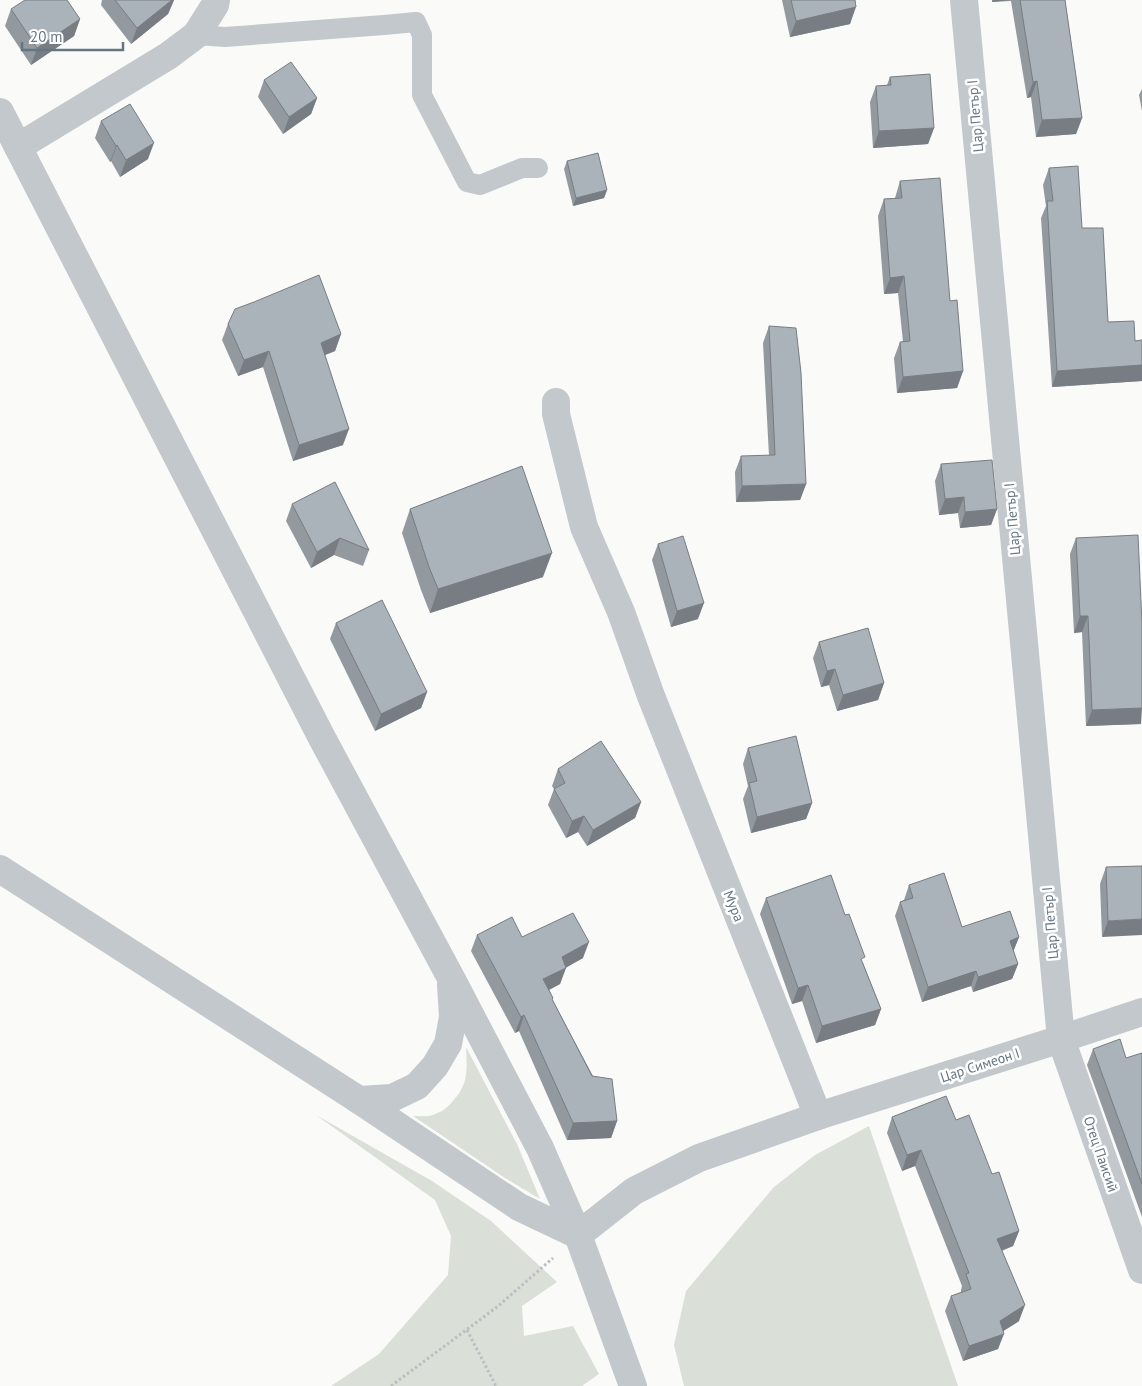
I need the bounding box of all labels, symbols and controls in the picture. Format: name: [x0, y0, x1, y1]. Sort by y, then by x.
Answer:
scale bar: [22, 20, 124, 52]
text: 20 m: [30, 27, 63, 46]
street label: Цар Петър I: [963, 79, 987, 153]
street label: Цар Петър I: [1000, 482, 1024, 556]
street label: Цар Петър I: [1038, 886, 1062, 960]
street label: Мура: [720, 888, 748, 924]
street label: Цар Симеон I: [938, 1044, 1022, 1086]
street label: Отец Паисий: [1080, 1114, 1122, 1194]

